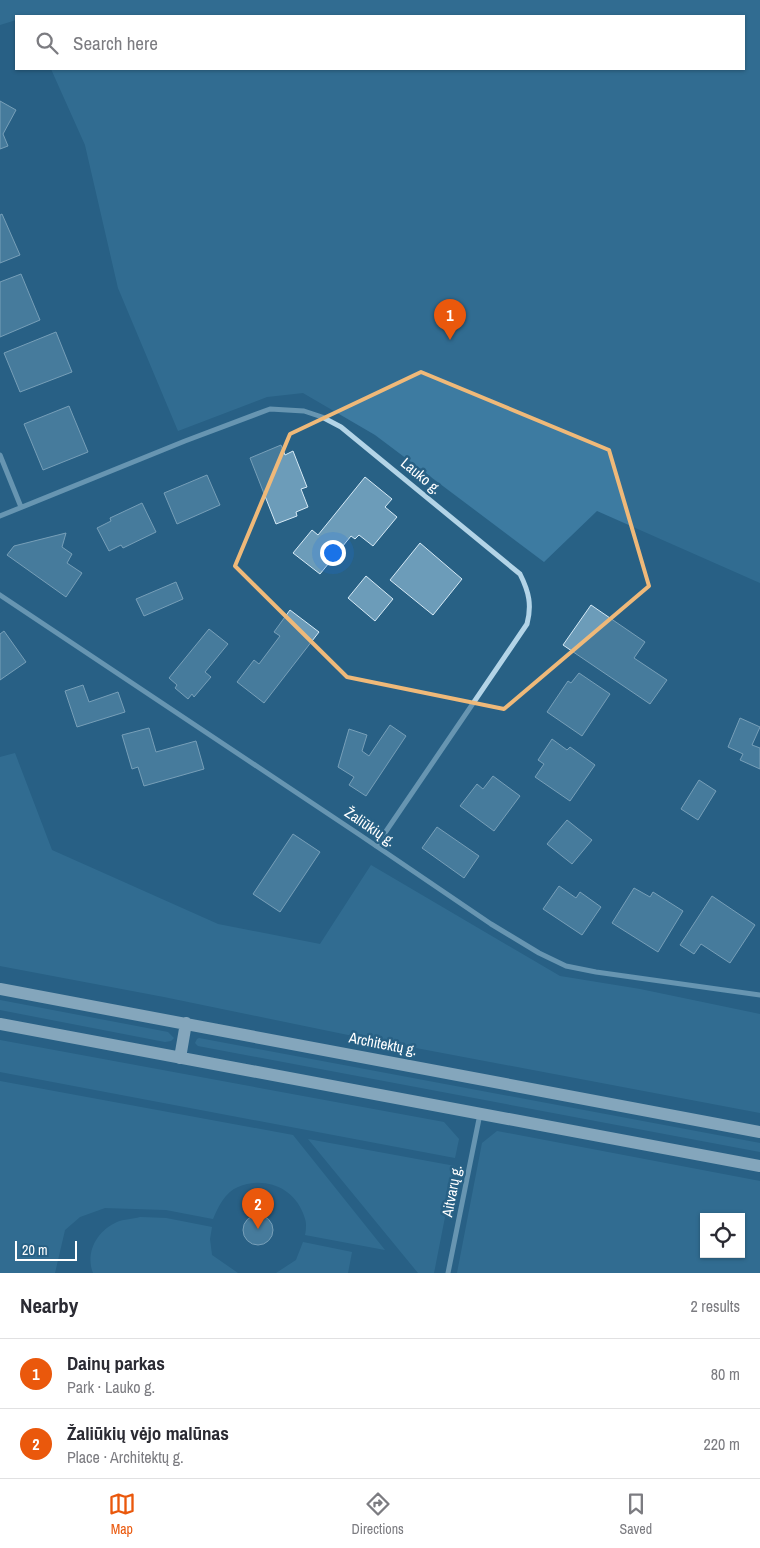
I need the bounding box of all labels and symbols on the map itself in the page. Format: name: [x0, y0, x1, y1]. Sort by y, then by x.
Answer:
pin: 1: [434, 299, 466, 340]
street label: Lauko g.: [396, 452, 446, 499]
your location: [320, 540, 346, 566]
street label: Žaliūkių g.: [341, 802, 400, 851]
street label: Architektų g.: [346, 1026, 419, 1060]
street label: Aitvarų g.: [436, 1163, 467, 1220]
pin: 2: [242, 1188, 274, 1229]
scale bar: [15, 1238, 78, 1261]

